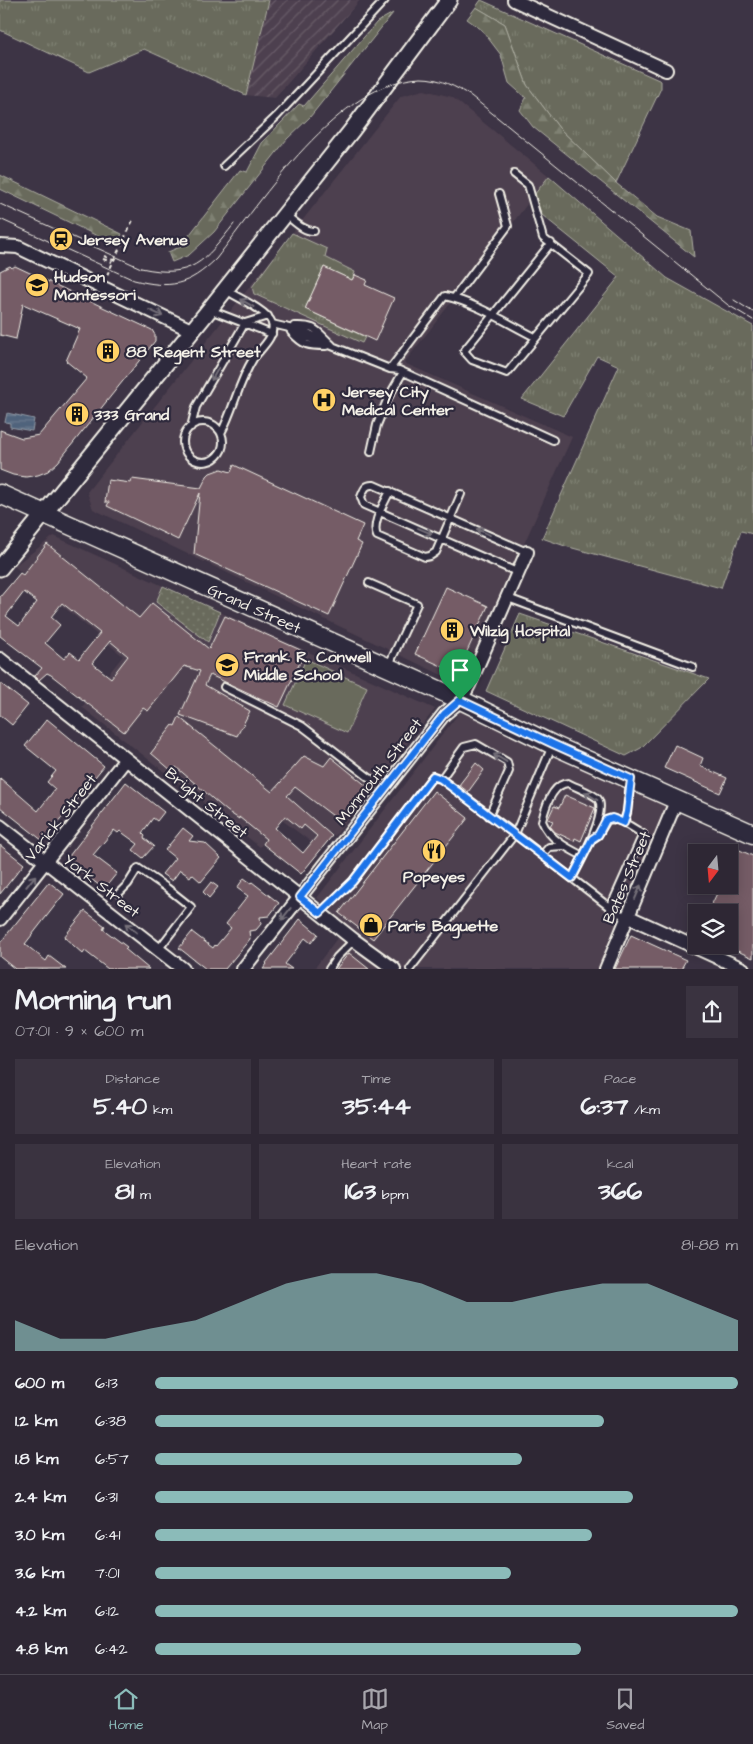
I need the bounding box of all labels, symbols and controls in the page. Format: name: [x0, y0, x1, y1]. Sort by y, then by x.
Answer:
station icon: Jersey Avenue: [48, 226, 74, 252]
place label: Jersey Avenue: [77, 229, 188, 252]
place label: Hudson Montessori: [54, 266, 136, 306]
school or university icon: Hudson Montessori: [24, 272, 50, 298]
one-way arrow: [240, 297, 254, 307]
one-way arrow: [148, 308, 163, 318]
building icon: 88 Regent Street: [95, 338, 121, 364]
place label: 88 Regent Street: [126, 341, 261, 365]
one-way arrow: [210, 367, 220, 382]
place label: Jersey City Medical Center: [341, 381, 454, 421]
hospital icon: Jersey City Medical Center: [311, 387, 337, 413]
building icon: 333 Grand: [64, 401, 90, 427]
place label: 333 Grand: [93, 404, 170, 426]
one-way arrow: [417, 527, 432, 537]
one-way arrow: [476, 527, 491, 537]
street label: Grand Street: [204, 578, 305, 639]
building icon: Wilzig Hospital: [439, 617, 465, 643]
place label: Wilzig Hospital: [469, 620, 571, 644]
place label: Frank R. Conwell Middle School: [244, 646, 372, 686]
pin: [439, 649, 481, 700]
school or university icon: Frank R. Conwell Middle School: [214, 652, 240, 678]
icon: arrive: [446, 656, 474, 684]
street label: Monmouth Street: [330, 713, 428, 830]
one-way arrow: [493, 753, 507, 763]
street label: Bright Street: [160, 762, 253, 844]
street label: Varick Street: [20, 769, 102, 866]
one-way arrow: [585, 790, 599, 800]
street label: Bates Street: [598, 827, 656, 927]
restaurant icon: Popeyes: [421, 838, 447, 864]
north arrow: [688, 844, 738, 894]
map controls: [688, 844, 738, 954]
street label: York Street: [58, 849, 145, 923]
place label: Popeyes: [403, 866, 465, 889]
one-way arrow: [25, 874, 36, 887]
one-way arrow: [634, 884, 643, 899]
button: layers: [688, 904, 738, 954]
one-way arrow: [281, 907, 292, 920]
shop icon: Paris Baguette: [358, 912, 384, 938]
place label: Paris Baguette: [388, 915, 499, 939]
one-way arrow: [125, 923, 138, 934]
text: Morning run: [15, 981, 171, 1020]
button: share: [686, 986, 738, 1038]
text: 07:01 · 9 × 600 m: [15, 1020, 143, 1042]
text: Distance: [106, 1069, 160, 1089]
text: Time: [362, 1069, 391, 1089]
text: Pace: [604, 1069, 636, 1089]
text: 5.40: [93, 1089, 147, 1124]
text: 35:44: [342, 1089, 411, 1124]
text: 6:37: [580, 1089, 628, 1124]
text: km: [147, 1100, 172, 1120]
text: /km: [628, 1100, 660, 1120]
text: Elevation: [105, 1154, 160, 1174]
text: Heart rate: [341, 1154, 412, 1174]
text: kcal: [607, 1154, 634, 1174]
text: 81: [115, 1174, 134, 1209]
text: 163: [345, 1174, 376, 1209]
text: 366: [598, 1174, 642, 1209]
text: m: [134, 1185, 151, 1205]
text: bpm: [376, 1185, 408, 1205]
text: Elevation: [15, 1234, 78, 1256]
text: 81–88 m: [681, 1234, 738, 1256]
text: 600 m: [15, 1372, 64, 1394]
text: 6:13: [95, 1372, 118, 1394]
text: 1.2 km: [15, 1410, 57, 1432]
text: 6:38: [95, 1410, 126, 1432]
text: 1.8 km: [15, 1448, 58, 1470]
text: 6:57: [95, 1448, 129, 1470]
text: 2.4 km: [15, 1486, 66, 1508]
text: 6:31: [95, 1486, 118, 1508]
text: 3.0 km: [15, 1524, 64, 1546]
text: 6:41: [95, 1524, 121, 1546]
text: 3.6 km: [15, 1562, 64, 1584]
text: 7:01: [95, 1562, 120, 1584]
text: 4.2 km: [15, 1600, 66, 1622]
text: 6:12: [95, 1600, 119, 1622]
text: 4.8 km: [15, 1638, 67, 1660]
text: 6:42: [95, 1638, 128, 1660]
tab: Home: [109, 1685, 144, 1735]
tab: Map: [361, 1685, 389, 1735]
tab: Saved: [606, 1685, 644, 1735]

